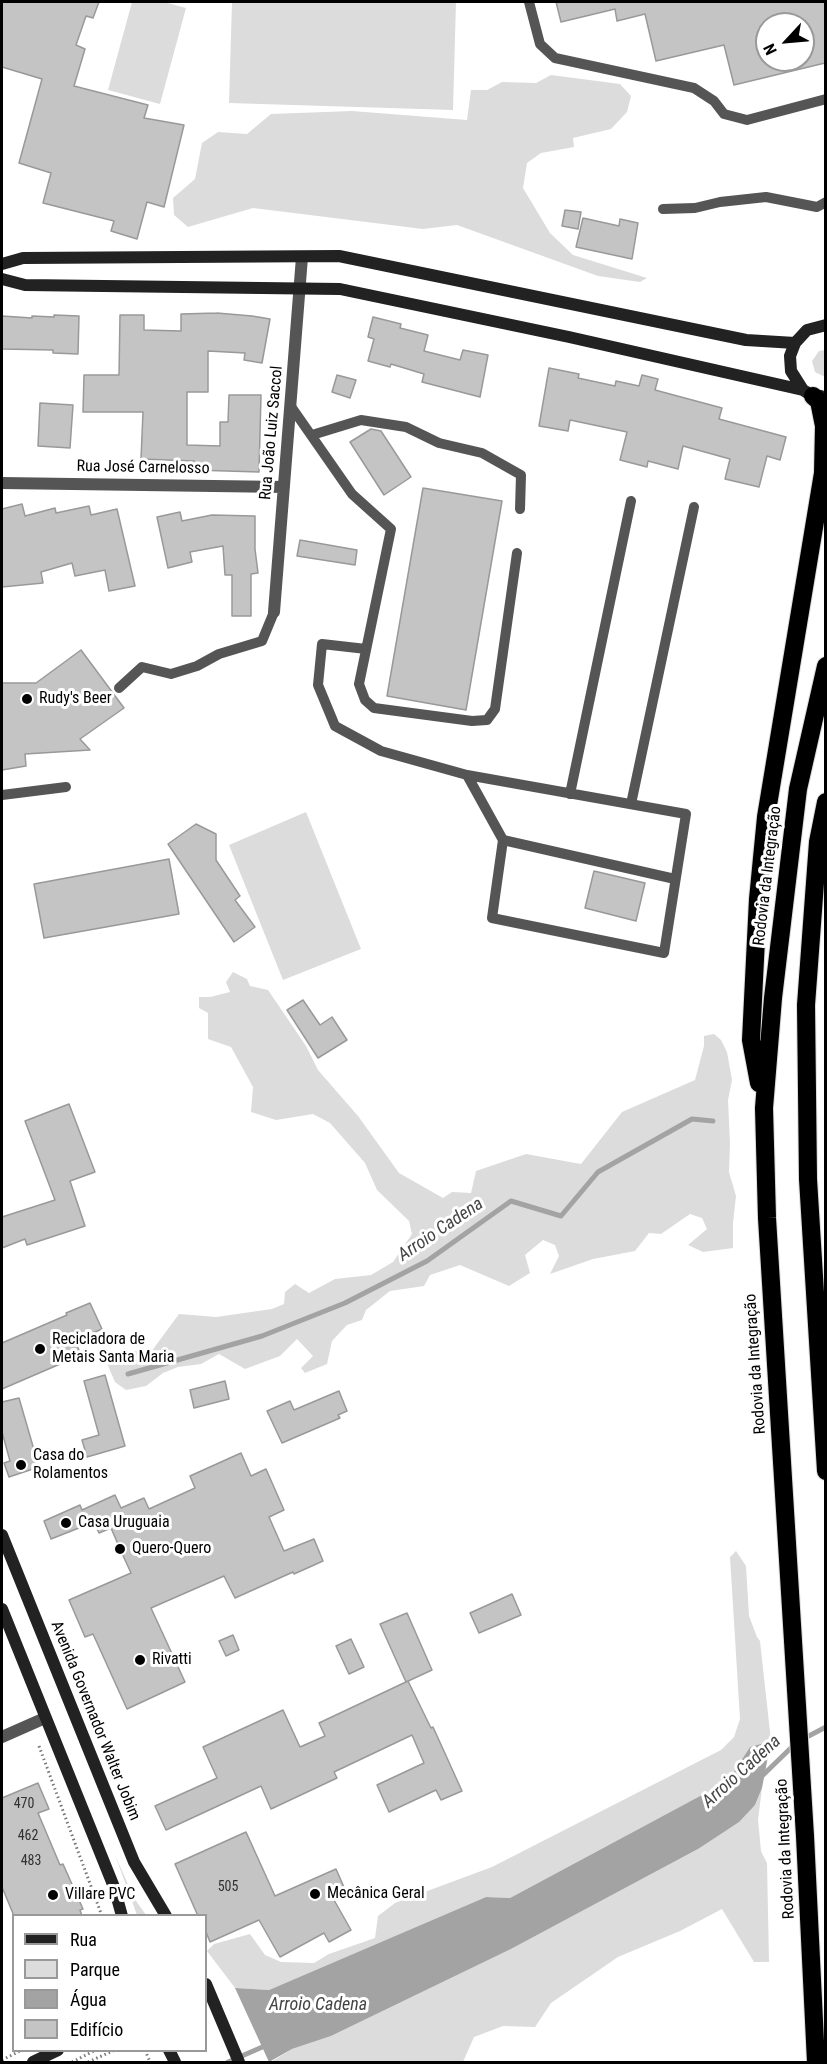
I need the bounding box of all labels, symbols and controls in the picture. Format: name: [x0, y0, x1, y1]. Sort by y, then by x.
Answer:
north arrow: [755, 12, 815, 72]
text: N: [759, 41, 781, 58]
street label: Rua João Luiz Saccol: [257, 365, 287, 501]
street label: Rua José Carnelosso: [76, 457, 210, 479]
place label: Rudy's Beer: [39, 689, 112, 709]
marker: Rudy's Beer: [20, 692, 34, 706]
street label: Rodovia da Integração: [750, 805, 786, 947]
water label: Arroio Cadena: [394, 1194, 488, 1266]
street label: Rodovia da Integração: [742, 1293, 770, 1435]
place label: Recicladora de Metais Santa Maria: [52, 1330, 174, 1368]
marker: Recicladora de Metais Santa Maria: [33, 1342, 47, 1356]
place label: Casa do Rolamentos: [33, 1446, 108, 1484]
marker: Casa do Rolamentos: [14, 1458, 28, 1472]
place label: Casa Uruguaia: [78, 1513, 170, 1533]
marker: Casa Uruguaia: [59, 1516, 73, 1530]
place label: Quero-Quero: [132, 1539, 211, 1559]
marker: Quero-Quero: [113, 1542, 127, 1556]
street label: Avenida Governador Walter Jobim: [46, 1618, 144, 1824]
place label: Rivatti: [152, 1650, 192, 1670]
marker: Rivatti: [133, 1653, 147, 1667]
water label: Arroio Cadena: [698, 1731, 786, 1813]
street label: Rodovia da Integração: [773, 1778, 799, 1920]
house number: 470: [14, 1796, 34, 1812]
house number: 462: [18, 1828, 38, 1844]
house number: 483: [21, 1853, 41, 1869]
house number: 505: [218, 1879, 238, 1895]
place label: Mecânica Geral: [327, 1884, 425, 1904]
place label: Villare PVC: [65, 1885, 135, 1905]
marker: Mecânica Geral: [308, 1887, 322, 1901]
marker: Villare PVC: [46, 1888, 60, 1902]
legend: [12, 1914, 207, 2052]
text: Rua: [70, 1929, 97, 1950]
text: Parque: [70, 1959, 120, 1980]
text: Água: [70, 1989, 107, 2010]
water label: Arroio Cadena: [269, 1994, 367, 2016]
text: Edifício: [70, 2019, 123, 2040]

